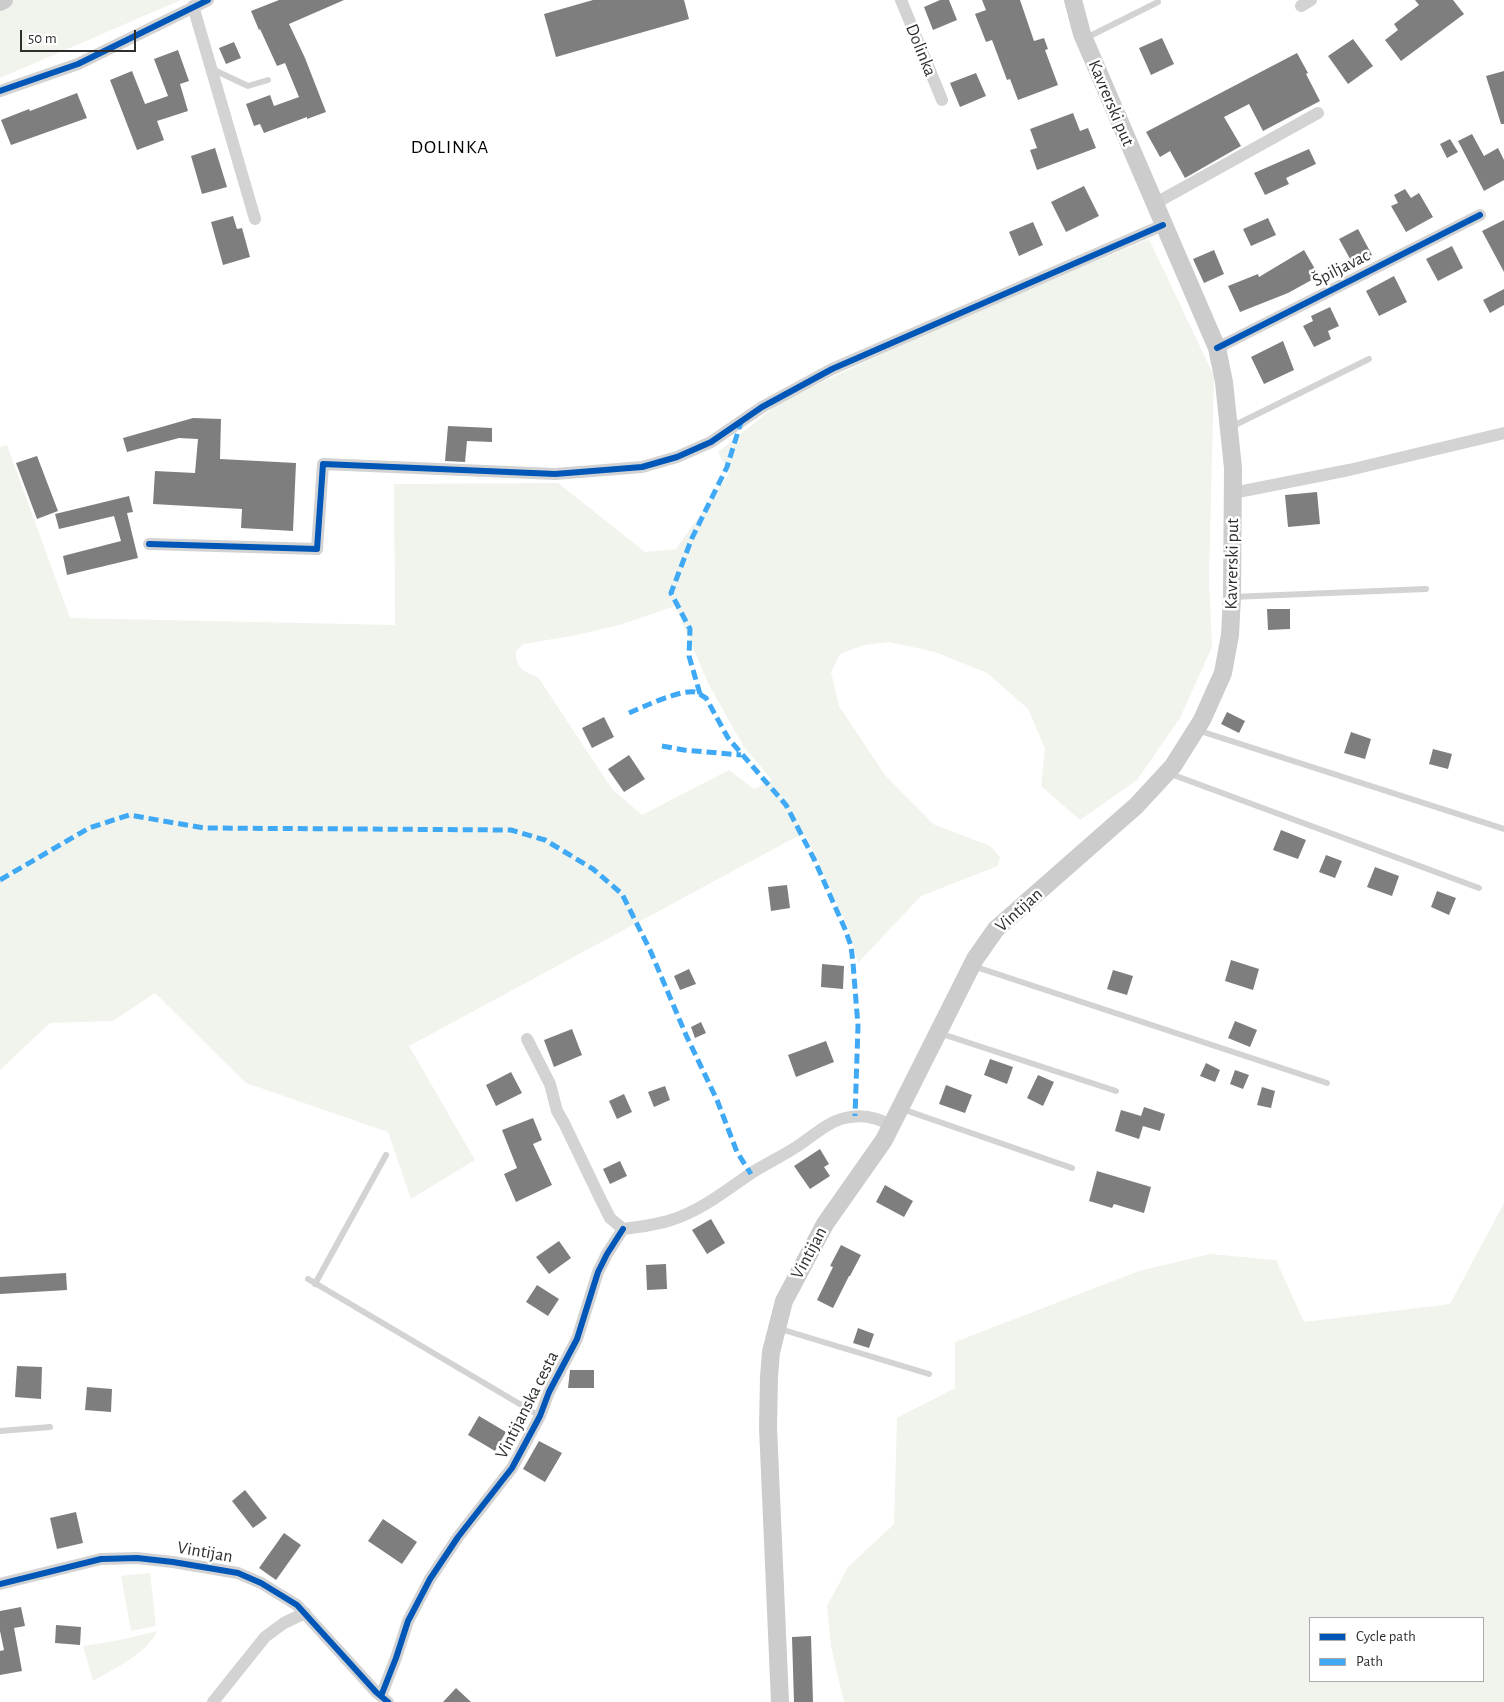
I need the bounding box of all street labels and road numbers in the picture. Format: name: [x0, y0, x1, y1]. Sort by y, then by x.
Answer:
street label: Dolinka: [901, 21, 941, 79]
street label: Kavrerski put: [1083, 57, 1139, 149]
street label: Špiljavac: [1309, 244, 1373, 292]
street label: Kavrerski put: [1220, 518, 1244, 610]
street label: Vintijan: [991, 883, 1047, 937]
street label: Vintijan: [786, 1223, 832, 1283]
street label: Vintijanska cesta: [491, 1348, 563, 1462]
street label: Vintijan: [176, 1536, 234, 1568]

